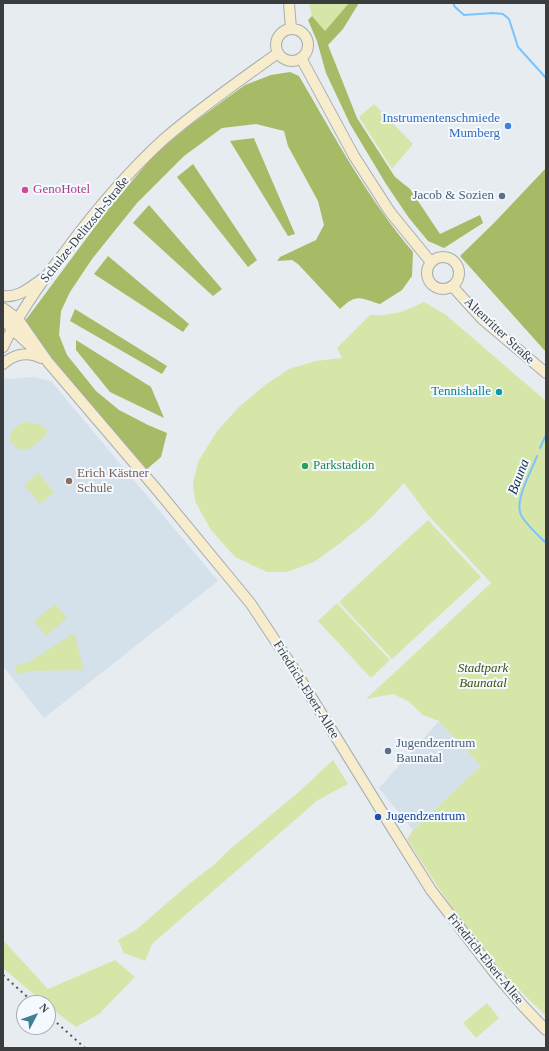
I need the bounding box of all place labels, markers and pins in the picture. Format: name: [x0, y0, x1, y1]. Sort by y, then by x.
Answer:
place label: Instrumentenschmiede Mumberg: [382, 111, 500, 142]
marker: Instrumentenschmiede Mumberg: [503, 121, 513, 131]
place label: GenoHotel: [33, 182, 90, 198]
marker: GenoHotel: [20, 185, 30, 195]
place label: Jacob & Sozien: [412, 188, 494, 204]
marker: Jacob & Sozien: [497, 191, 507, 201]
place label: Tennishalle: [431, 384, 491, 400]
marker: Tennishalle: [494, 387, 504, 397]
place label: Parkstadion: [313, 458, 374, 474]
marker: Parkstadion: [300, 461, 310, 471]
place label: Erich Kästner Schule: [77, 466, 149, 497]
marker: Erich Kästner Schule: [64, 476, 74, 486]
place label: Jugendzentrum Baunatal: [396, 736, 475, 767]
marker: Jugendzentrum Baunatal: [383, 746, 393, 756]
place label: Jugendzentrum: [386, 809, 465, 825]
marker: Jugendzentrum: [373, 812, 383, 822]

